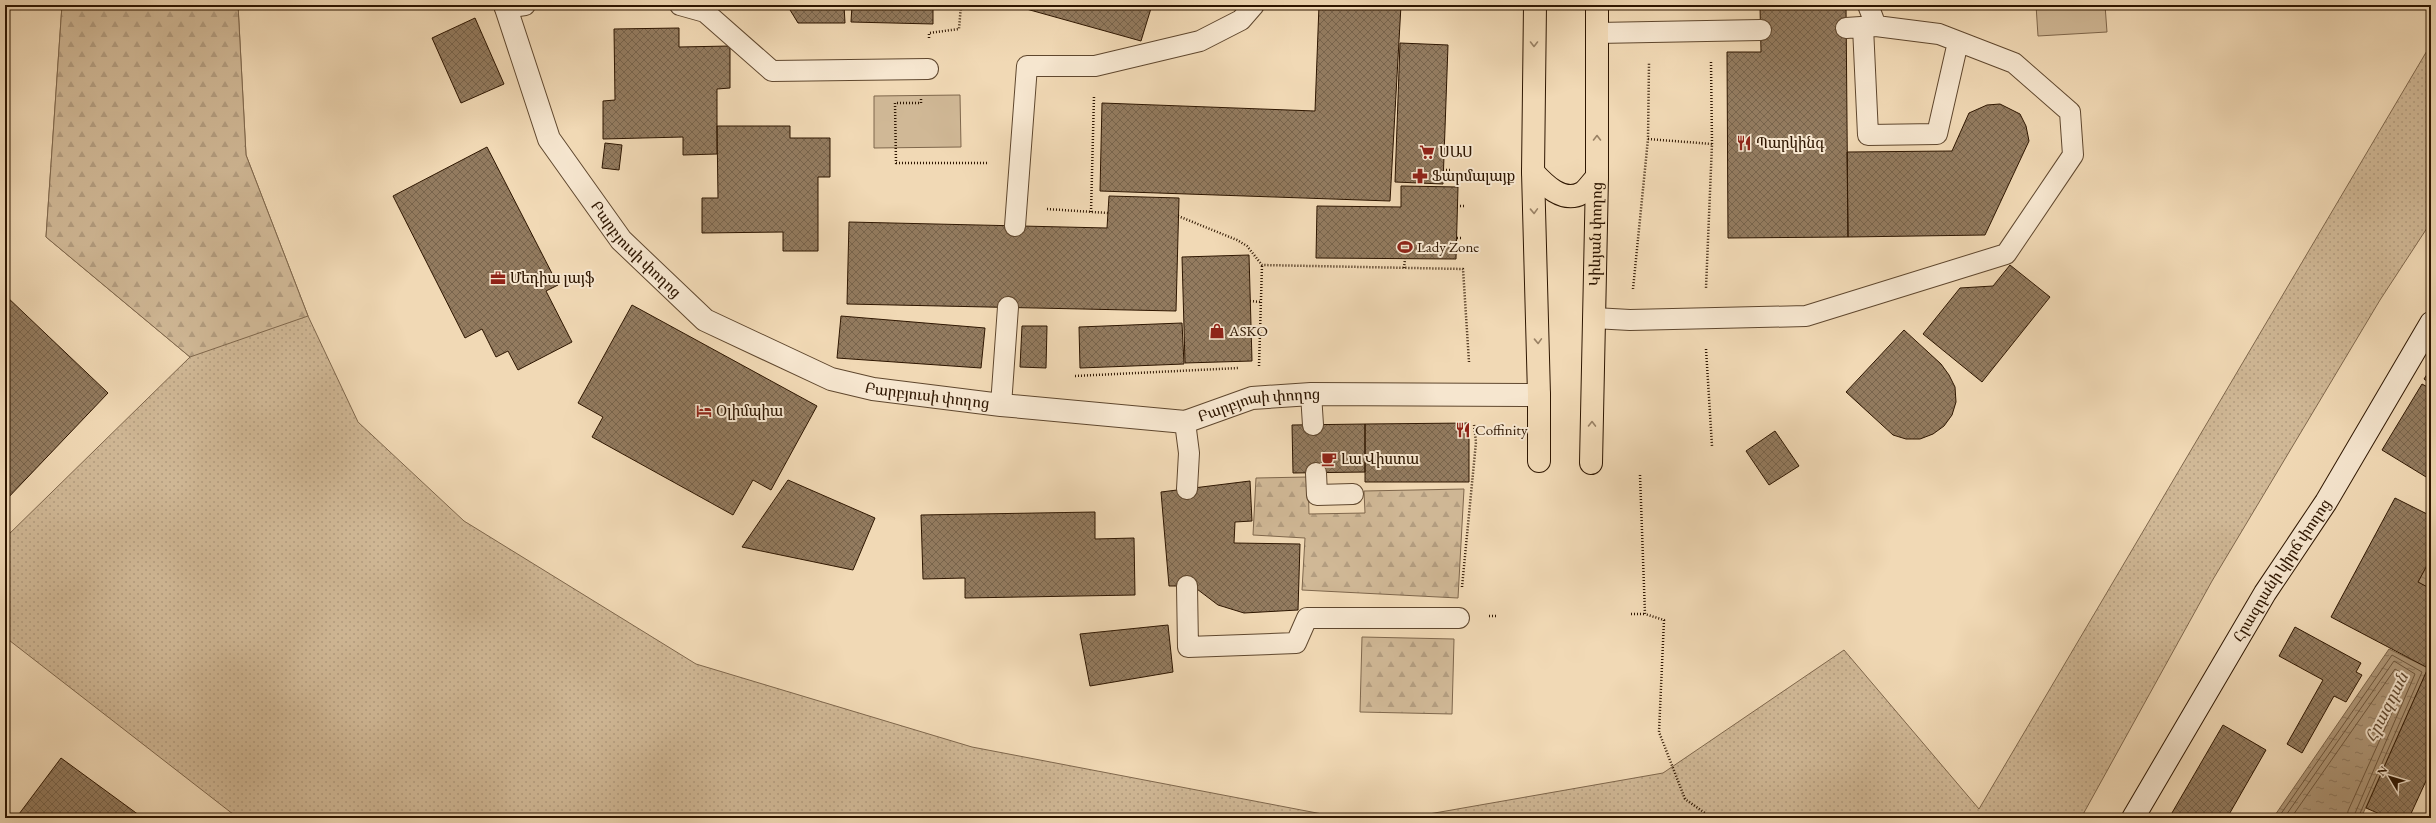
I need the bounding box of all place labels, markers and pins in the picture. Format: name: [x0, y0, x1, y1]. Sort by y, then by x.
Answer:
place label: Պարկինգ: [1756, 133, 1825, 152]
restaurant icon: Պարկինգ: [1735, 134, 1753, 152]
place label: ՍԱՍ: [1439, 142, 1473, 161]
supermarket icon: ՍԱՍ: [1418, 143, 1436, 161]
place label: Ֆարմալայք: [1432, 166, 1515, 185]
pharmacy icon: Ֆարմալայք: [1411, 167, 1429, 185]
place label: Lady Zone: [1417, 237, 1479, 256]
sports icon: Lady Zone: [1396, 238, 1414, 256]
place label: Մեդիա լայֆ: [510, 268, 595, 287]
office icon: Մեդիա լայֆ: [489, 269, 507, 287]
place label: ASKO: [1228, 321, 1268, 340]
shop icon: ASKO: [1208, 322, 1226, 340]
place label: Օլիմպիա: [716, 401, 783, 420]
hotel icon: Օլիմպիա: [695, 402, 713, 420]
place label: Coffinity: [1475, 420, 1528, 439]
restaurant icon: Coffinity: [1454, 421, 1472, 439]
place label: Լա Վիստա: [1341, 449, 1419, 468]
cafe icon: Լա Վիստա: [1320, 450, 1338, 468]

